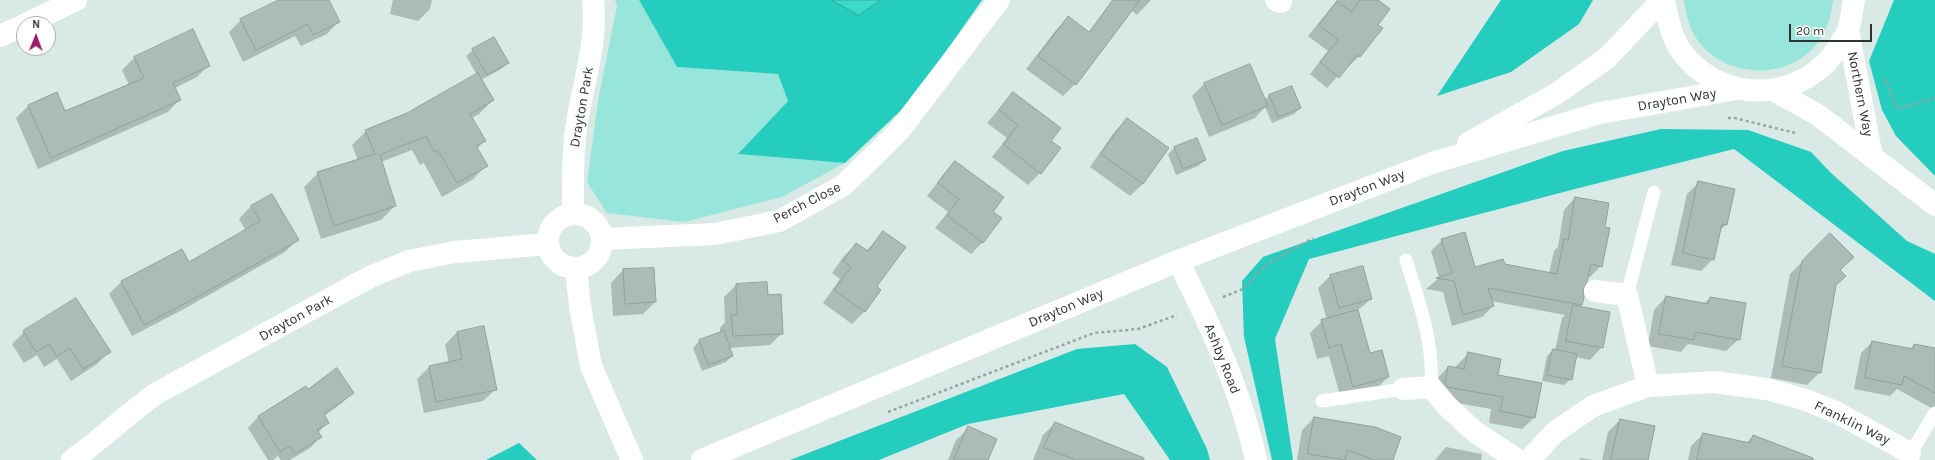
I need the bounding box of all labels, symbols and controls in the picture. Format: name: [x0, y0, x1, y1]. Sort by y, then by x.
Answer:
north arrow: [16, 16, 56, 56]
scale bar: [1791, 16, 1874, 42]
text: N: [32, 18, 40, 31]
text: 20 m: [1796, 24, 1824, 38]
street label: Northern Way: [1844, 50, 1876, 138]
street label: Drayton Park: [567, 65, 597, 149]
street label: Drayton Way: [1636, 85, 1718, 115]
street label: Drayton Way: [1327, 166, 1407, 210]
street label: Perch Close: [770, 179, 844, 227]
street label: Drayton Way: [1026, 285, 1106, 331]
street label: Drayton Park: [256, 291, 336, 345]
street label: Ashby Road: [1200, 321, 1244, 397]
street label: Franklin Way: [1811, 397, 1893, 449]

